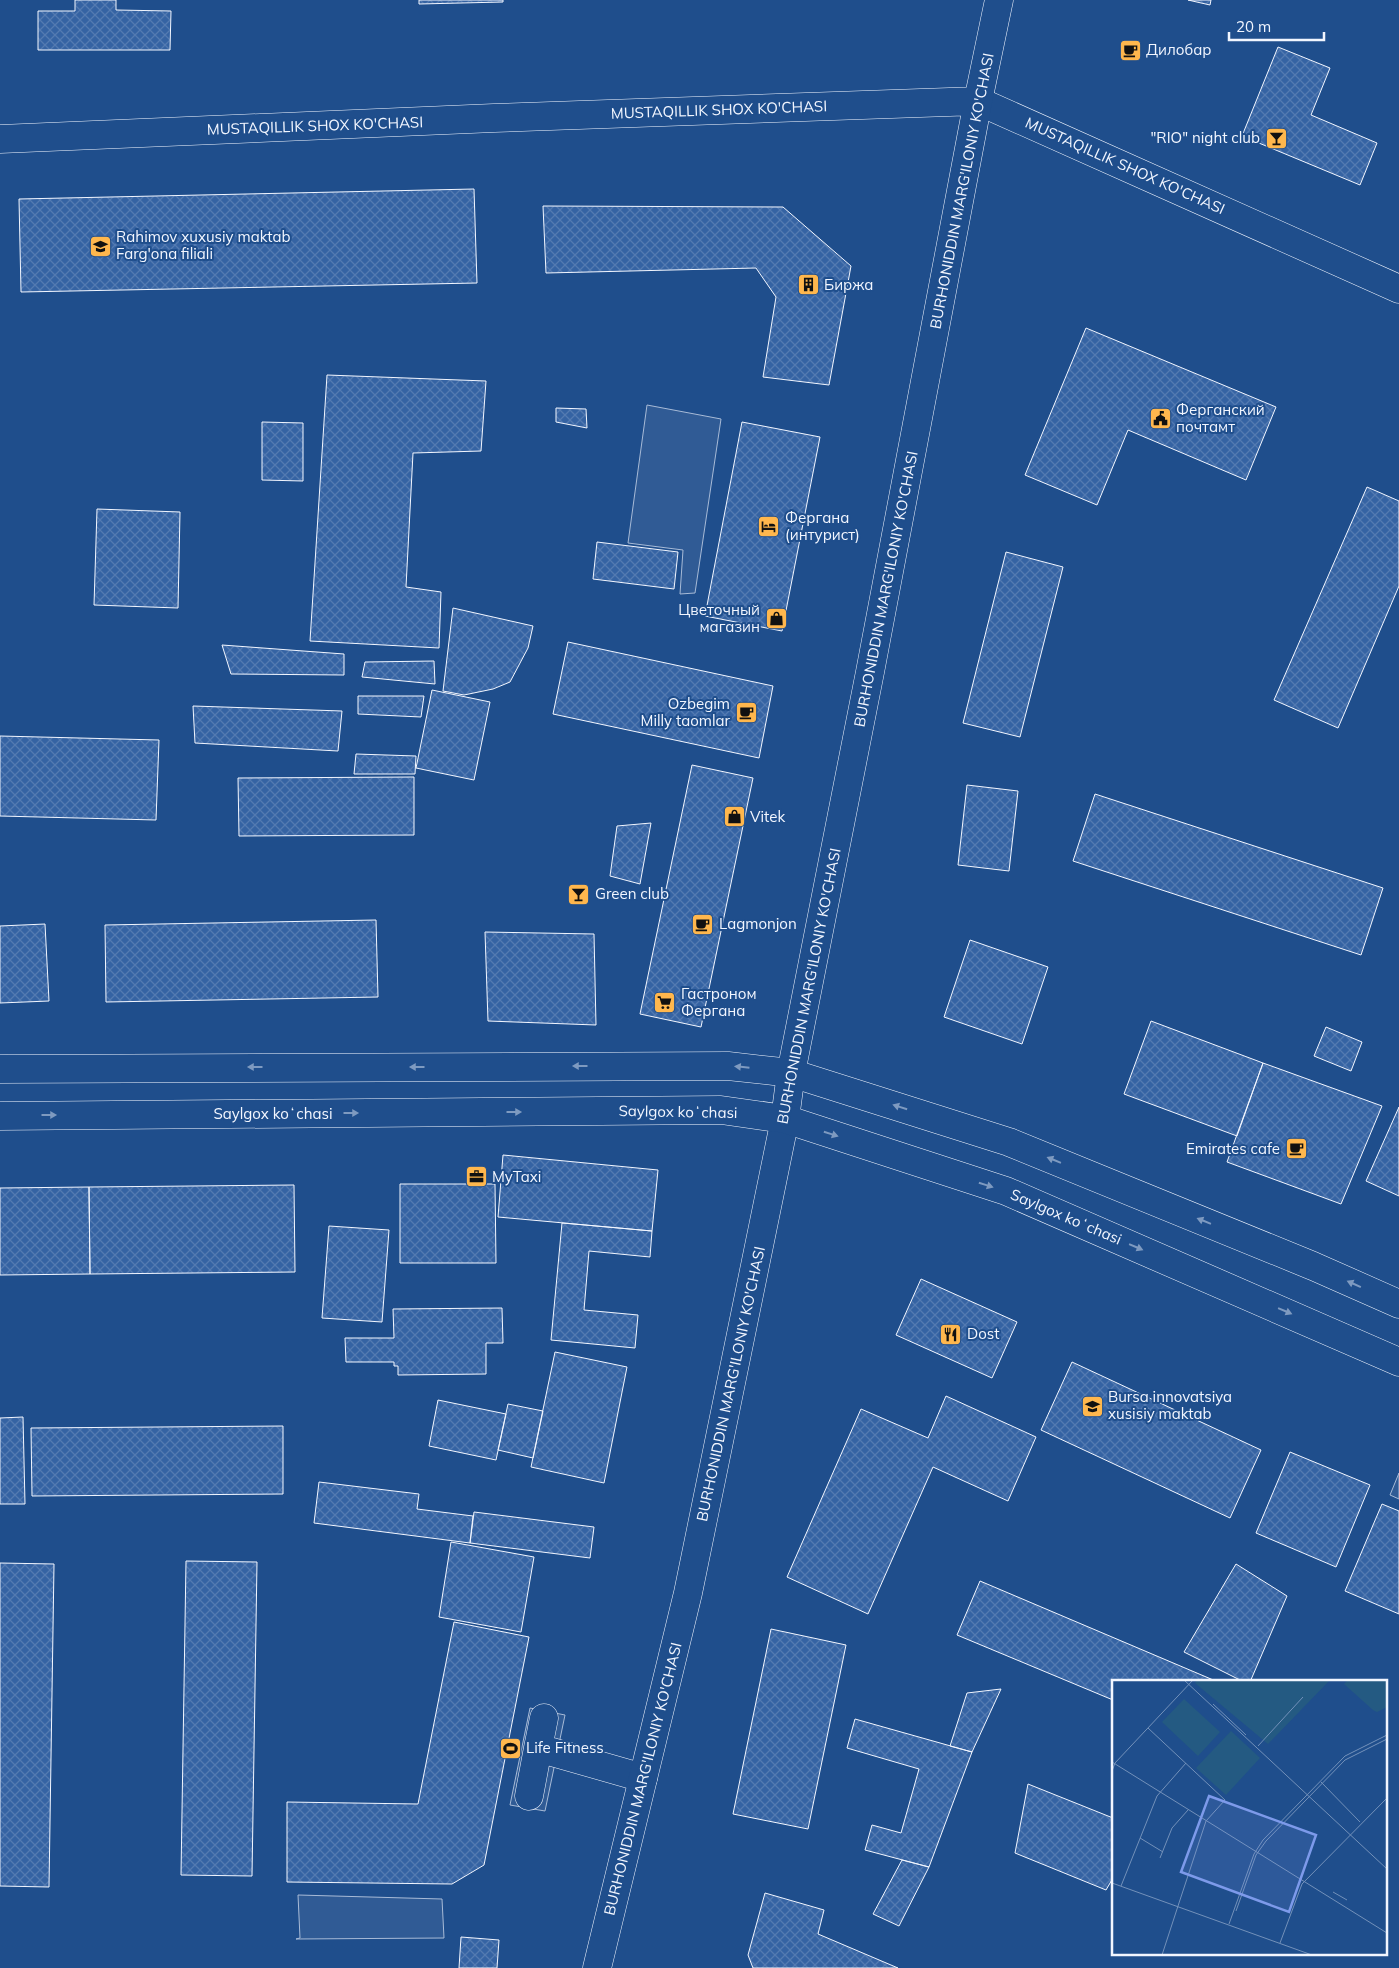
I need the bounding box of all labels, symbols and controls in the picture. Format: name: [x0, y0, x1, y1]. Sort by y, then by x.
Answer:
scale bar: [1229, 10, 1324, 42]
text: 20 m: [1236, 17, 1271, 36]
cafe icon: Дилобар: [1118, 38, 1142, 62]
place label: Дилобар: [1146, 40, 1212, 59]
street label: BURHONIDDIN MARG'ILONIY KO'CHASI: [925, 51, 998, 330]
street label: MUSTAQILLIK SHOX KO'CHASI: [611, 96, 827, 123]
street label: MUSTAQILLIK SHOX KO'CHASI: [207, 112, 423, 139]
street label: MUSTAQILLIK SHOX KO'CHASI: [1022, 113, 1228, 218]
bar icon: "RIO" night club: [1264, 126, 1288, 150]
place label: "RIO" night club: [1150, 128, 1260, 147]
place label: Rahimov xuxusiy maktab Farg'ona filiali: [116, 227, 290, 263]
school or university icon: Rahimov xuxusiy maktab Farg'ona filiali: [88, 234, 112, 258]
building icon: Биржа: [796, 273, 820, 297]
place label: Биржа: [824, 275, 874, 294]
place label: Ферганский почтамт: [1176, 400, 1265, 436]
public building icon: Ферганский почтамт: [1148, 407, 1172, 431]
street label: BURHONIDDIN MARG'ILONIY KO'CHASI: [849, 449, 922, 728]
place label: Фергана (интурист): [785, 508, 860, 544]
hotel icon: Фергана (интурист): [757, 515, 781, 539]
place label: Цветочный магазин: [678, 600, 760, 636]
shop icon: Цветочный магазин: [764, 607, 788, 631]
place label: Ozbegim Milly taomlar: [641, 694, 731, 730]
cafe icon: Ozbegim Milly taomlar: [734, 701, 758, 725]
shop icon: Vitek: [722, 805, 746, 829]
place label: Vitek: [750, 807, 785, 826]
street label: BURHONIDDIN MARG'ILONIY KO'CHASI: [772, 846, 845, 1125]
bar icon: Green club: [567, 882, 591, 906]
place label: Green club: [595, 884, 669, 903]
cafe icon: Lagmonjon: [691, 912, 715, 936]
place label: Lagmonjon: [719, 914, 797, 933]
place label: Гастроном Фергана: [681, 984, 757, 1020]
supermarket icon: Гастроном Фергана: [653, 991, 677, 1015]
one-way arrow: [572, 1062, 588, 1070]
one-way arrow: [247, 1063, 263, 1071]
one-way arrow: [409, 1063, 425, 1071]
one-way arrow: [734, 1063, 750, 1071]
street label: Saylgox koʻchasi: [618, 1101, 738, 1122]
one-way arrow: [893, 1103, 908, 1111]
street label: Saylgox koʻchasi: [213, 1104, 333, 1123]
one-way arrow: [506, 1108, 522, 1116]
one-way arrow: [343, 1109, 359, 1117]
one-way arrow: [41, 1111, 57, 1119]
one-way arrow: [824, 1131, 839, 1139]
cafe icon: Emirates cafe: [1284, 1137, 1308, 1161]
place label: Emirates cafe: [1186, 1139, 1280, 1158]
one-way arrow: [1046, 1156, 1061, 1164]
office icon: MyTaxi: [464, 1165, 488, 1189]
place label: MyTaxi: [492, 1167, 541, 1186]
one-way arrow: [978, 1181, 993, 1189]
street label: Saylgox koʻchasi: [1008, 1185, 1125, 1249]
one-way arrow: [1197, 1217, 1212, 1225]
one-way arrow: [1129, 1244, 1143, 1252]
street label: BURHONIDDIN MARG'ILONIY KO'CHASI: [692, 1245, 769, 1523]
one-way arrow: [1347, 1279, 1361, 1287]
one-way arrow: [1278, 1308, 1292, 1316]
restaurant icon: Dost: [939, 1322, 963, 1346]
place label: Dost: [967, 1324, 999, 1343]
place label: Bursa innovatsiya xusisiy maktab: [1108, 1387, 1232, 1423]
school or university icon: Bursa innovatsiya xusisiy maktab: [1080, 1394, 1104, 1418]
street label: BURHONIDDIN MARG'ILONIY KO'CHASI: [599, 1640, 686, 1917]
inset map: [1112, 1680, 1386, 1956]
sports icon: Life Fitness: [498, 1736, 522, 1760]
place label: Life Fitness: [526, 1738, 604, 1757]

